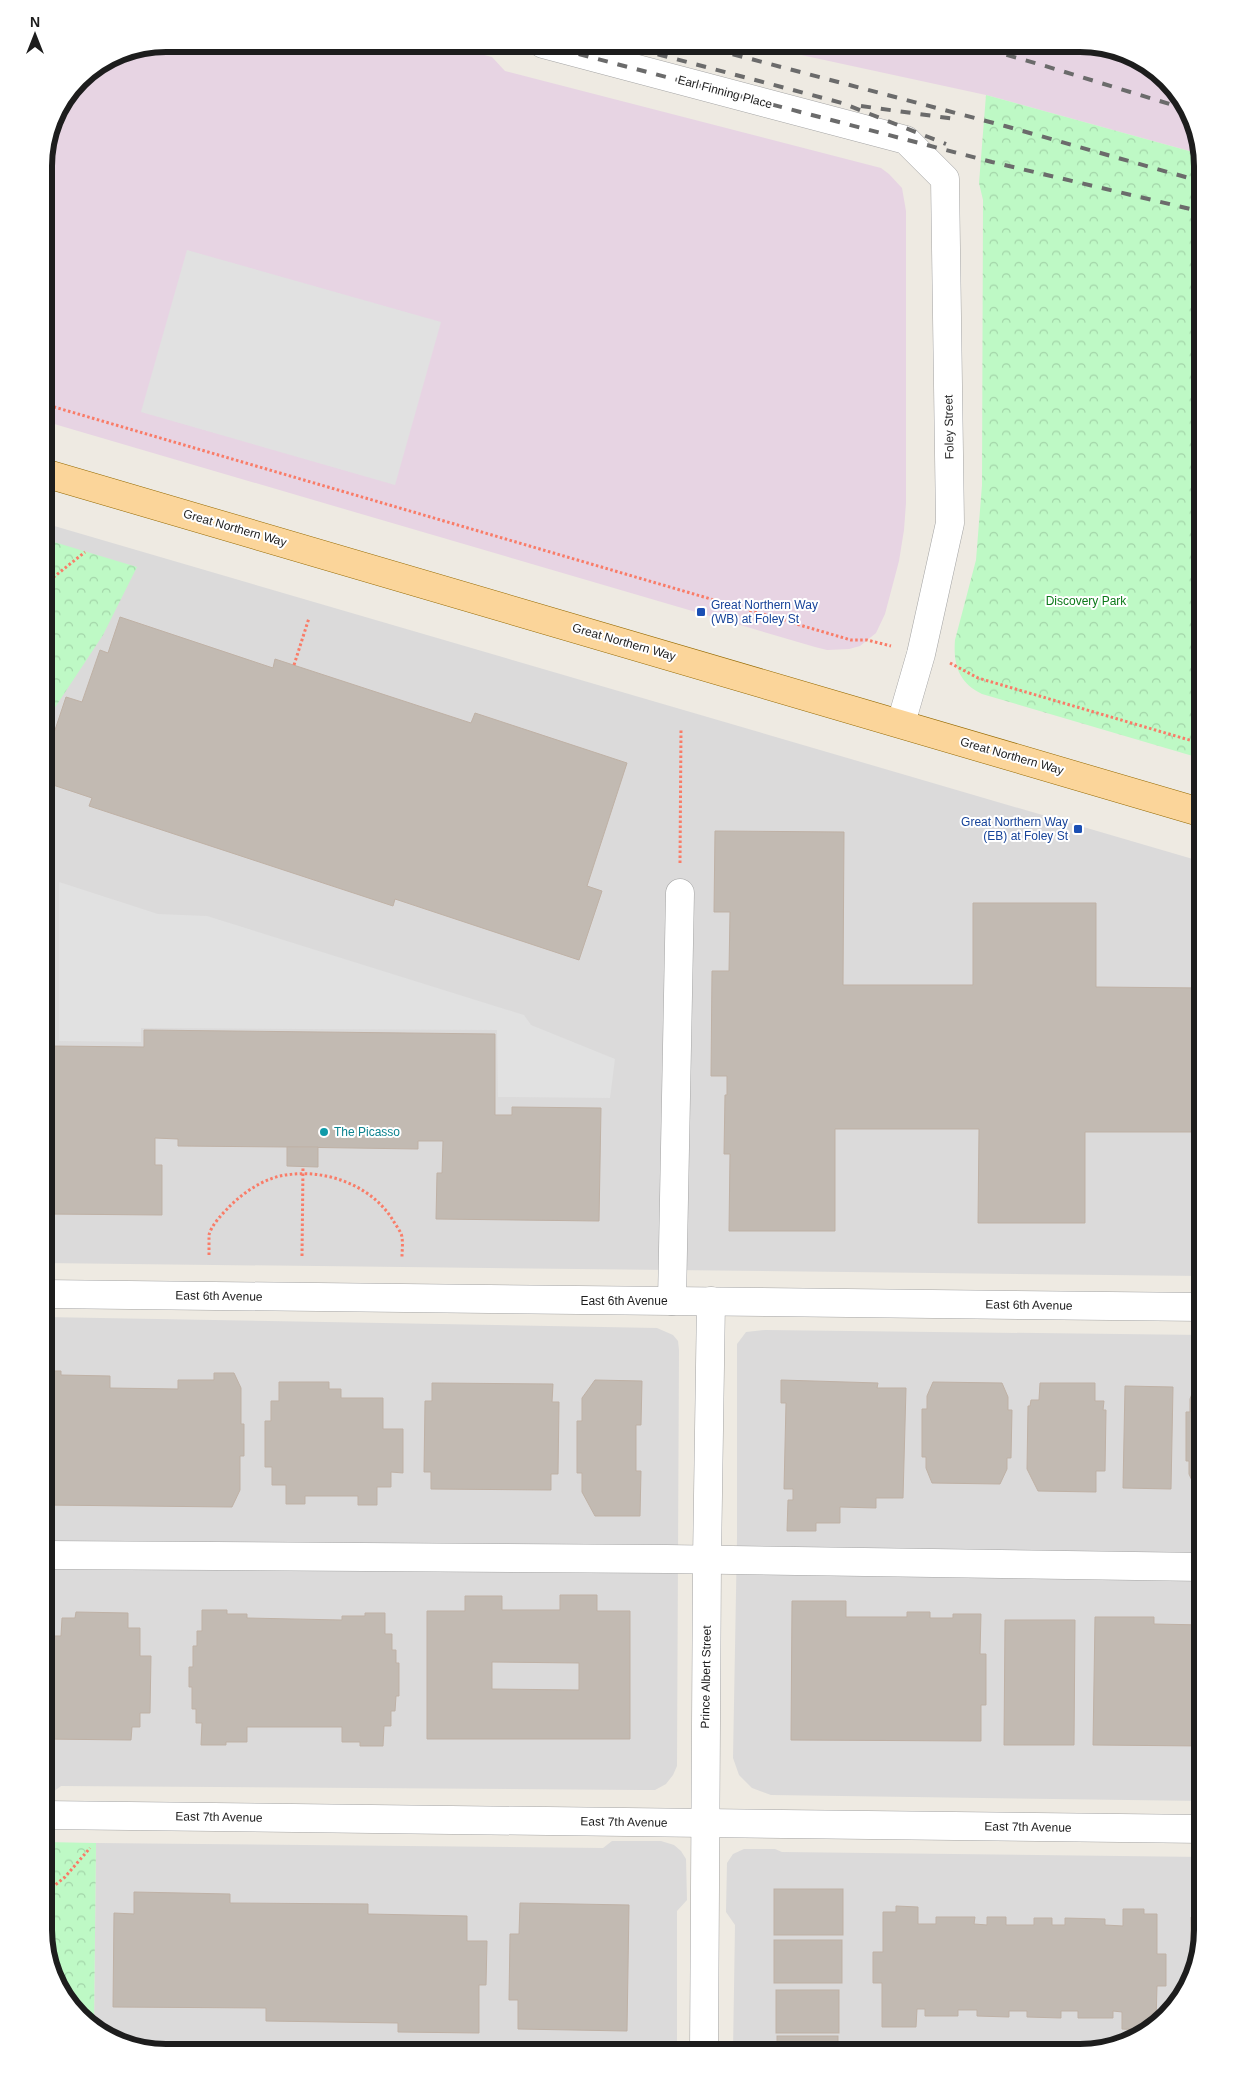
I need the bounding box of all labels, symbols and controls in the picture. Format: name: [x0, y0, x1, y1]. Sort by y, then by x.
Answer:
north arrow: [10, 10, 60, 60]
text: N: [30, 14, 40, 30]
street label: Earl Finning Place: [676, 73, 774, 111]
street label: Foley Street: [941, 394, 957, 459]
street label: Great Northern Way: [182, 507, 288, 549]
park label: Discovery Park: [1046, 594, 1127, 608]
place label: Great Northern Way (WB) at Foley St: [711, 598, 818, 626]
marker: Great Northern Way (WB) at Foley St: [695, 606, 707, 618]
street label: Great Northern Way: [571, 621, 677, 663]
street label: Great Northern Way: [959, 735, 1065, 777]
place label: Great Northern Way (EB) at Foley St: [961, 815, 1069, 843]
marker: Great Northern Way (EB) at Foley St: [1072, 823, 1084, 835]
place label: The Picasso: [334, 1125, 400, 1139]
marker: The Picasso: [318, 1126, 330, 1138]
street label: East 6th Avenue: [175, 1288, 263, 1304]
street label: East 6th Avenue: [580, 1294, 668, 1308]
street label: East 6th Avenue: [985, 1297, 1073, 1313]
street label: Prince Albert Street: [698, 1625, 714, 1729]
street label: East 7th Avenue: [175, 1809, 263, 1825]
street label: East 7th Avenue: [580, 1814, 668, 1830]
street label: East 7th Avenue: [984, 1819, 1072, 1835]

